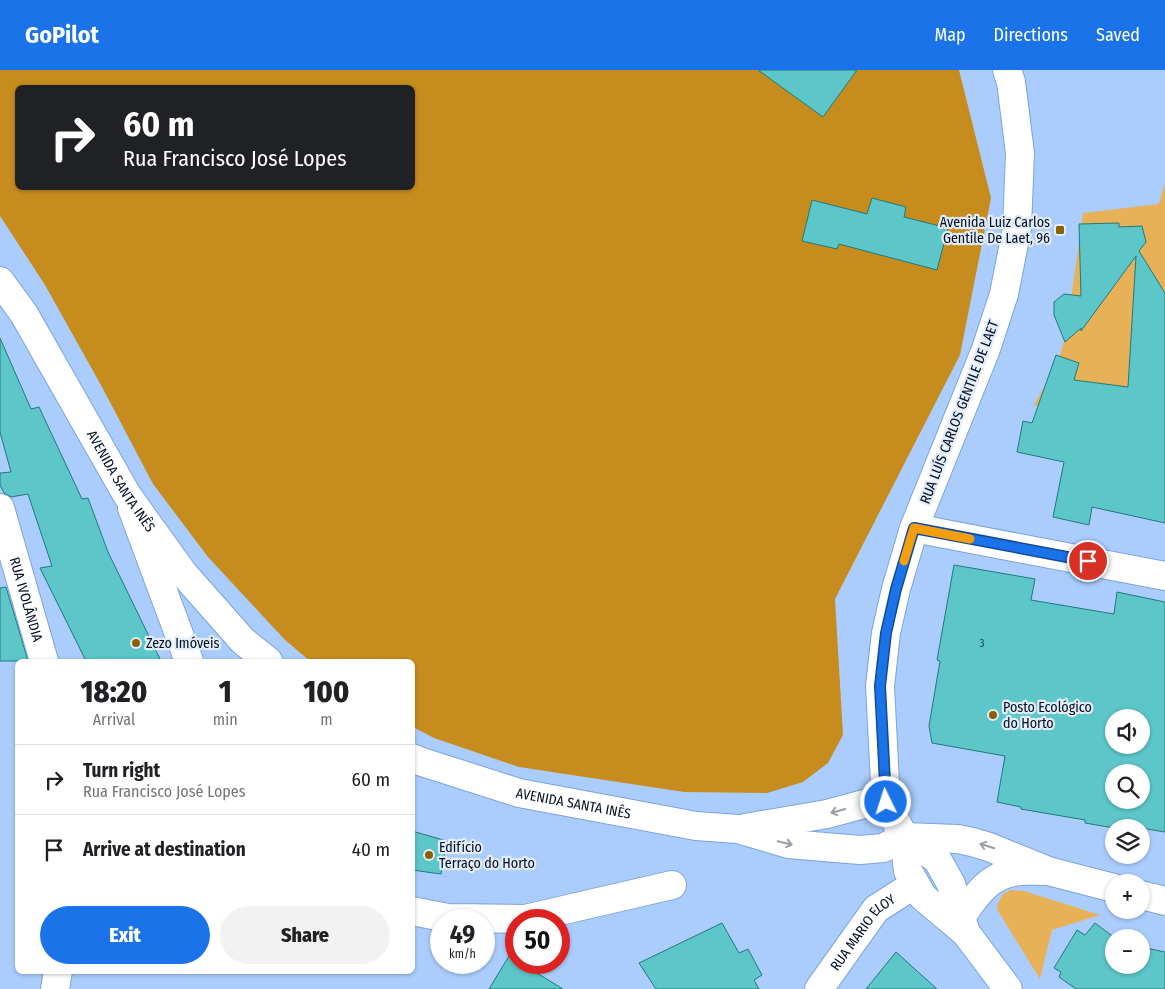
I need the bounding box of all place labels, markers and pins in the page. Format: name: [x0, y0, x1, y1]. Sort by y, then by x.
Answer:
place label: Avenida Luiz Carlos Gentile De Laet, 96: [940, 214, 1050, 247]
marker: Avenida Luiz Carlos Gentile De Laet, 96: [1054, 224, 1066, 236]
pin: [1067, 540, 1109, 582]
place label: Zezo Imóveis: [146, 635, 220, 652]
marker: Zezo Imóveis: [130, 637, 142, 649]
place label: Posto Ecológico do Horto: [1003, 699, 1092, 732]
marker: Posto Ecológico do Horto: [987, 709, 999, 721]
place label: Edifício Terraço do Horto: [439, 839, 535, 872]
marker: Edifício Terraço do Horto: [423, 849, 435, 861]

